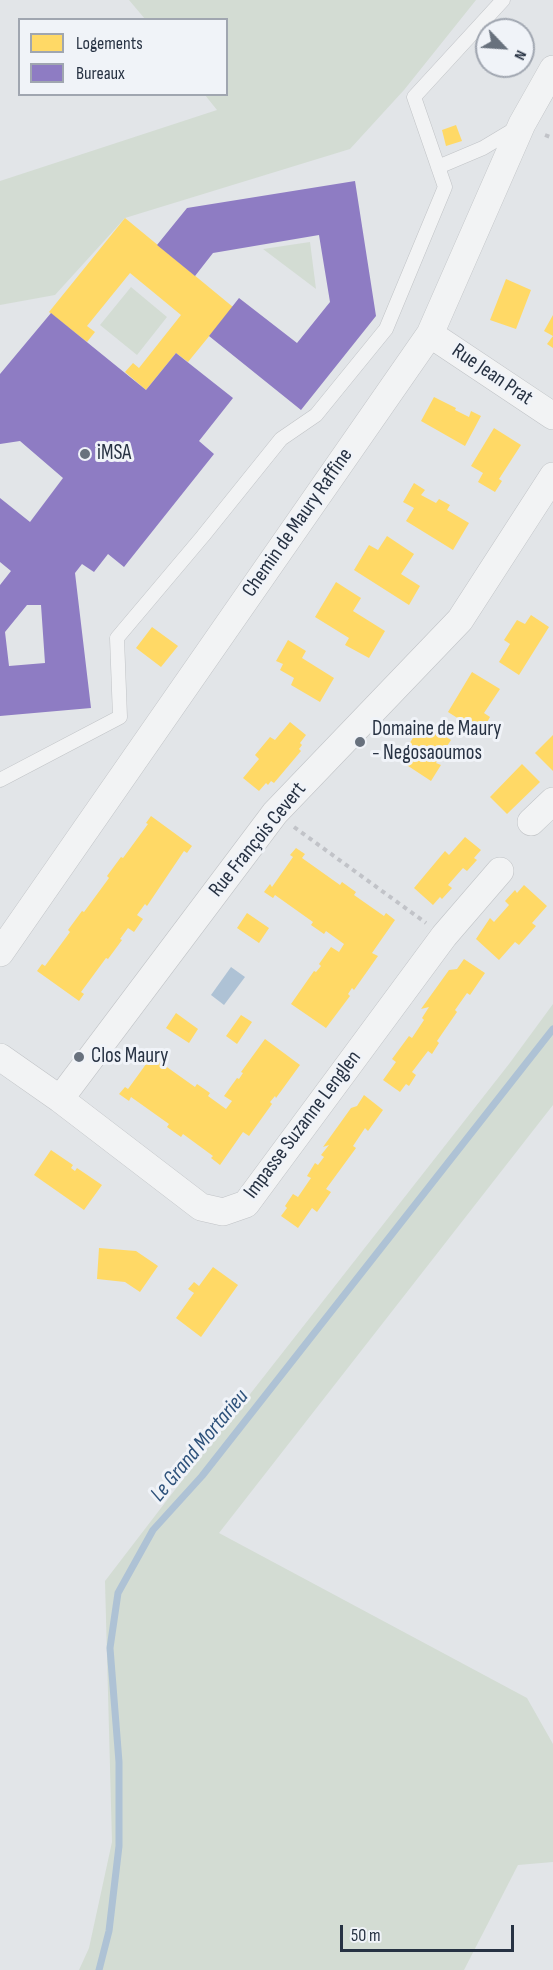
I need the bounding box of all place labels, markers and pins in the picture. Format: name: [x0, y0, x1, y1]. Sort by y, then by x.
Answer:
place label: iMSA: [97, 441, 131, 467]
marker: iMSA: [78, 447, 92, 461]
place label: Domaine de Maury - Negosaoumos: [372, 717, 501, 767]
marker: Domaine de Maury - Negosaoumos: [353, 735, 367, 749]
place label: Clos Maury: [91, 1044, 168, 1070]
marker: Clos Maury: [72, 1050, 86, 1064]

